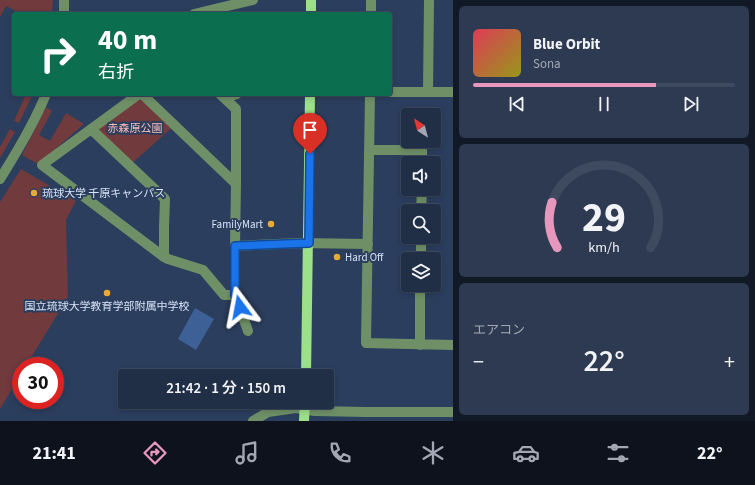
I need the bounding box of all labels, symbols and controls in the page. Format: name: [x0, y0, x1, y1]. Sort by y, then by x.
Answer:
text: 40 m: [98, 20, 157, 60]
icon: right: [32, 28, 84, 80]
text: Blue Orbit: [533, 34, 600, 55]
text: Sona: [533, 55, 561, 73]
text: 右折: [98, 60, 134, 85]
icon: previous: [506, 93, 528, 115]
icon: pause: [593, 93, 615, 115]
icon: next: [680, 93, 702, 115]
north arrow: [401, 108, 441, 148]
map controls: [401, 108, 441, 292]
pin: [293, 113, 327, 154]
icon: arrive: [299, 119, 321, 141]
park label: 赤森原公園: [108, 121, 163, 136]
button: sound: [401, 156, 441, 196]
place label: 琉球大学 千原キャンパス: [42, 186, 165, 201]
marker: 琉球大学 千原キャンパス: [29, 188, 39, 198]
text: 29: [582, 188, 626, 248]
button: search: [401, 204, 441, 244]
place label: FamilyMart: [212, 217, 263, 232]
marker: FamilyMart: [266, 219, 276, 229]
text: km/h: [588, 237, 620, 258]
place label: Hard Off: [345, 250, 384, 265]
marker: Hard Off: [332, 252, 342, 262]
button: layers: [401, 252, 441, 292]
position arrow: [219, 286, 261, 328]
marker: 国立琉球大学教育学部附属中学校: [102, 288, 112, 298]
place label: 国立琉球大学教育学部附属中学校: [25, 299, 190, 314]
text: エアコン: [473, 321, 525, 339]
text: 22°: [583, 340, 625, 383]
text: −: [473, 346, 484, 378]
text: +: [724, 346, 735, 378]
speed limit sign: 30: [12, 357, 64, 409]
text: 21:42 · 1 分 · 150 m: [166, 378, 286, 399]
icon: directions: [141, 439, 169, 467]
icon: music: [233, 439, 261, 467]
icon: phone: [326, 439, 354, 467]
icon: climate: [419, 439, 447, 467]
icon: car: [512, 439, 540, 467]
icon: filters: [604, 439, 632, 467]
text: 21:41: [32, 441, 76, 466]
text: 22°: [697, 441, 723, 466]

